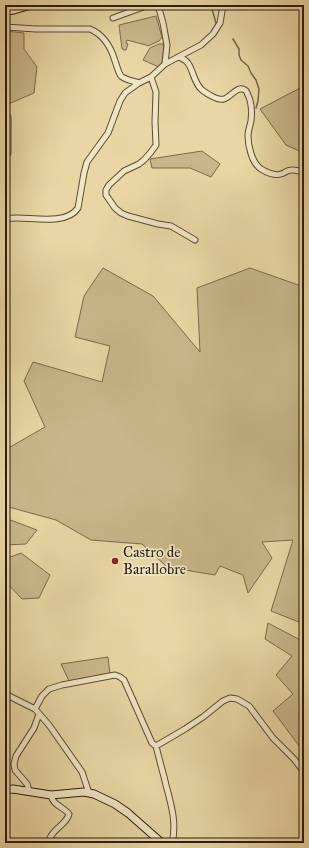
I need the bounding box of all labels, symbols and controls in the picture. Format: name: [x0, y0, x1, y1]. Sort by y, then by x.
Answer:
place label: Castro de Barallobre: [123, 543, 186, 578]
marker: Castro de Barallobre: [110, 556, 120, 566]

